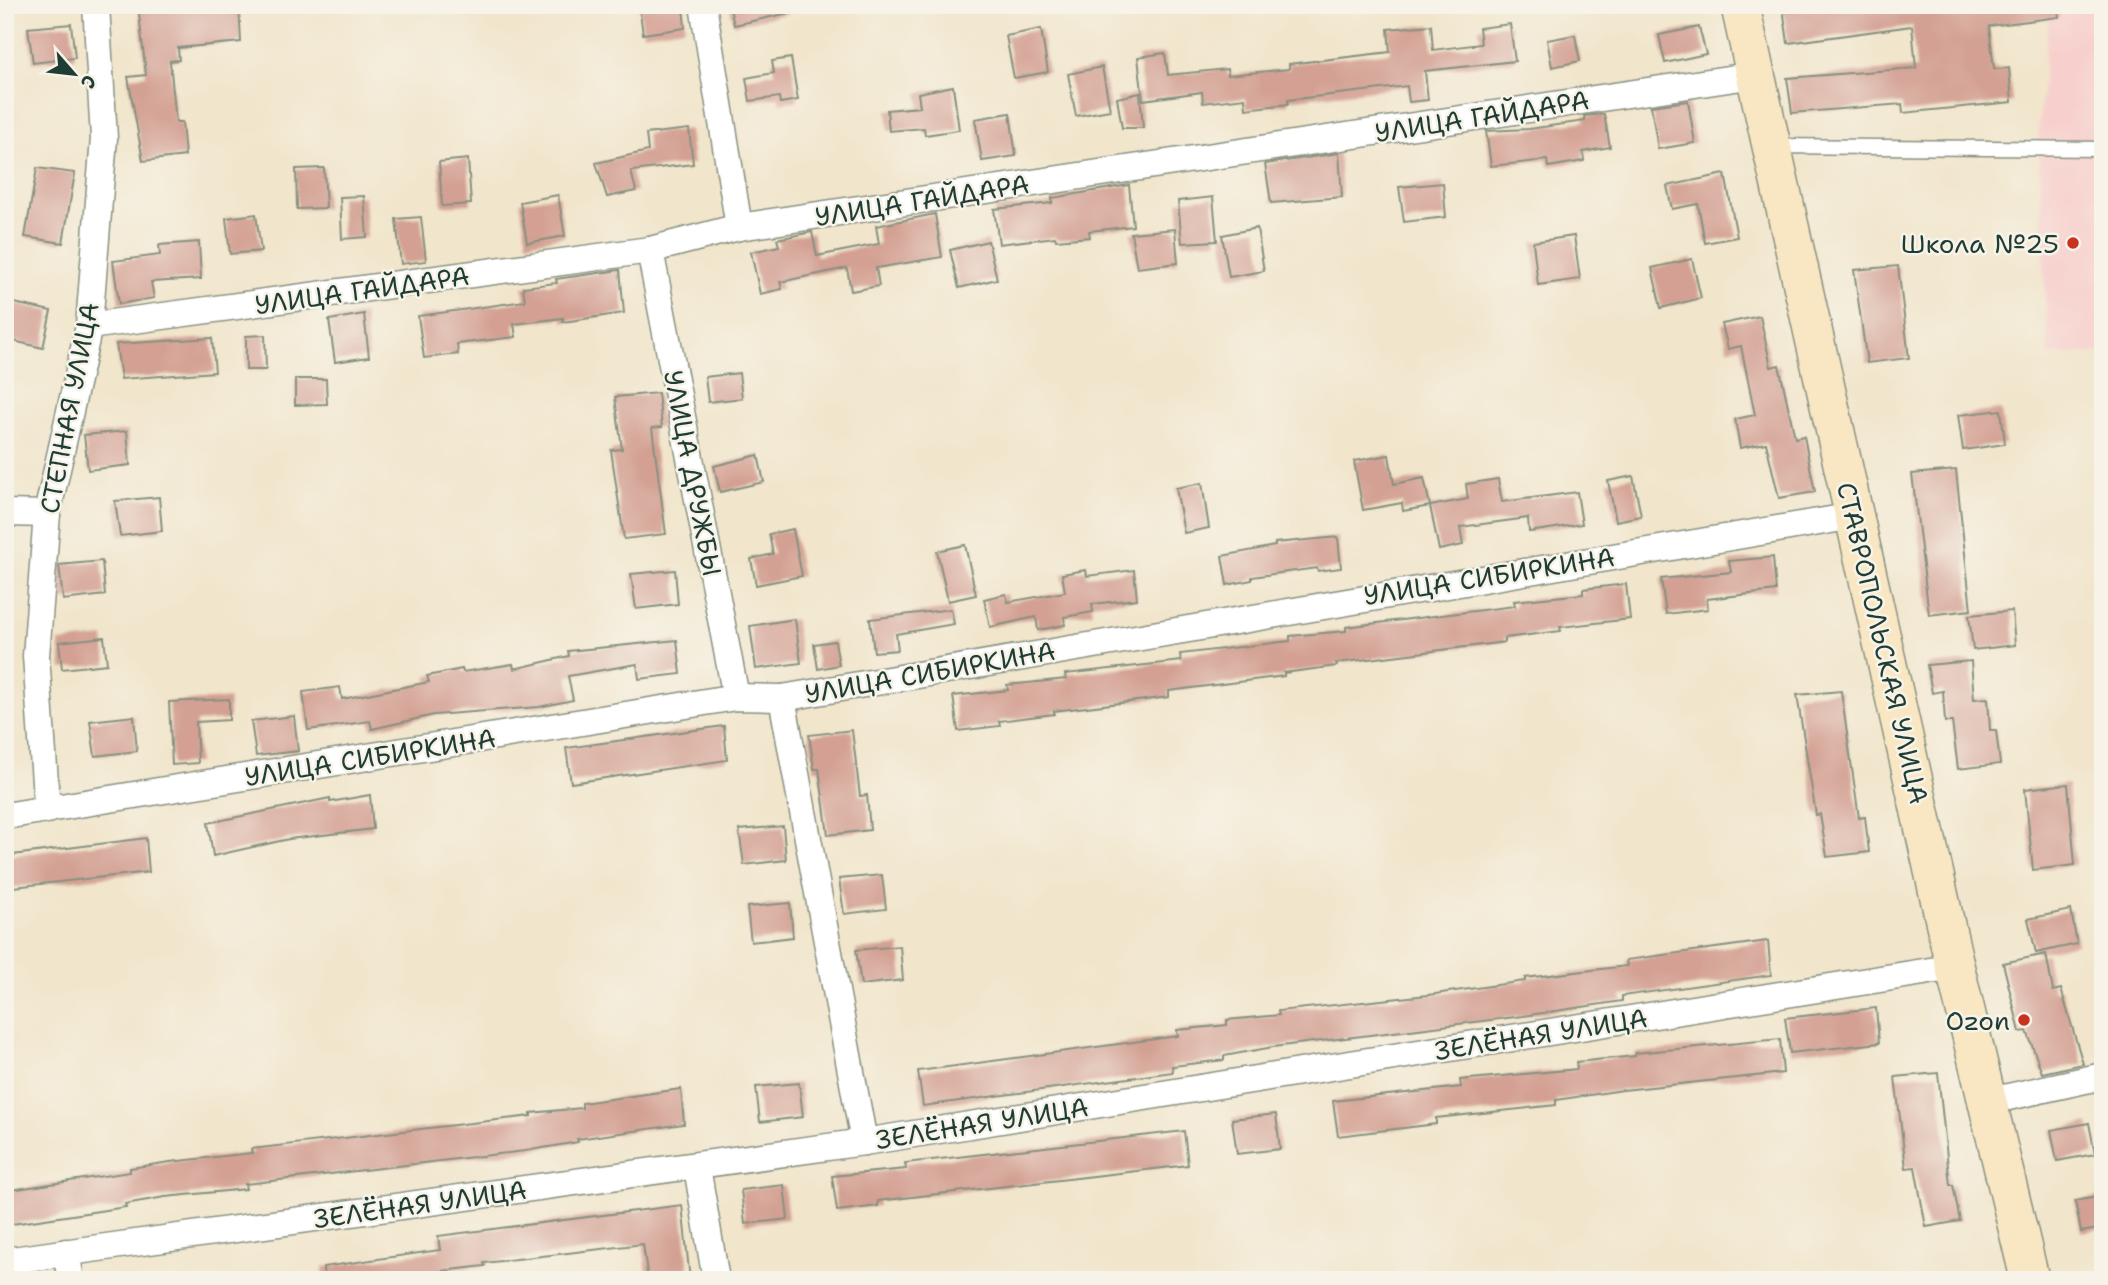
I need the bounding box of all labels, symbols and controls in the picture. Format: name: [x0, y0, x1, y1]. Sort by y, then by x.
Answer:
north arrow: [38, 38, 108, 108]
text: С: [75, 71, 102, 93]
street label: УЛИЦА ГАЙДАРА: [1372, 82, 1592, 150]
street label: УЛИЦА ГАЙДАРА: [812, 166, 1032, 234]
place label: Школа №25: [1901, 226, 2059, 261]
marker: Школа №25: [2065, 235, 2081, 251]
street label: УЛИЦА ГАЙДАРА: [252, 258, 472, 322]
street label: СТЕПНАЯ УЛИЦА: [31, 299, 107, 517]
street label: УЛИЦА ДРУЖБЫ: [656, 367, 730, 579]
street label: СТАВРОПОЛЬСКАЯ УЛИЦА: [1829, 479, 1937, 807]
street label: УЛИЦА СИБИРКИНА: [1361, 539, 1617, 613]
street label: УЛИЦА СИБИРКИНА: [802, 633, 1058, 711]
street label: УЛИЦА СИБИРКИНА: [242, 720, 498, 794]
street label: ЗЕЛЁНАЯ УЛИЦА: [1432, 1000, 1650, 1068]
place label: Ozon: [1945, 1003, 2010, 1038]
marker: Ozon: [2016, 1012, 2032, 1028]
street label: ЗЕЛЁНАЯ УЛИЦА: [873, 1089, 1091, 1157]
street label: ЗЕЛЁНАЯ УЛИЦА: [311, 1172, 529, 1236]

